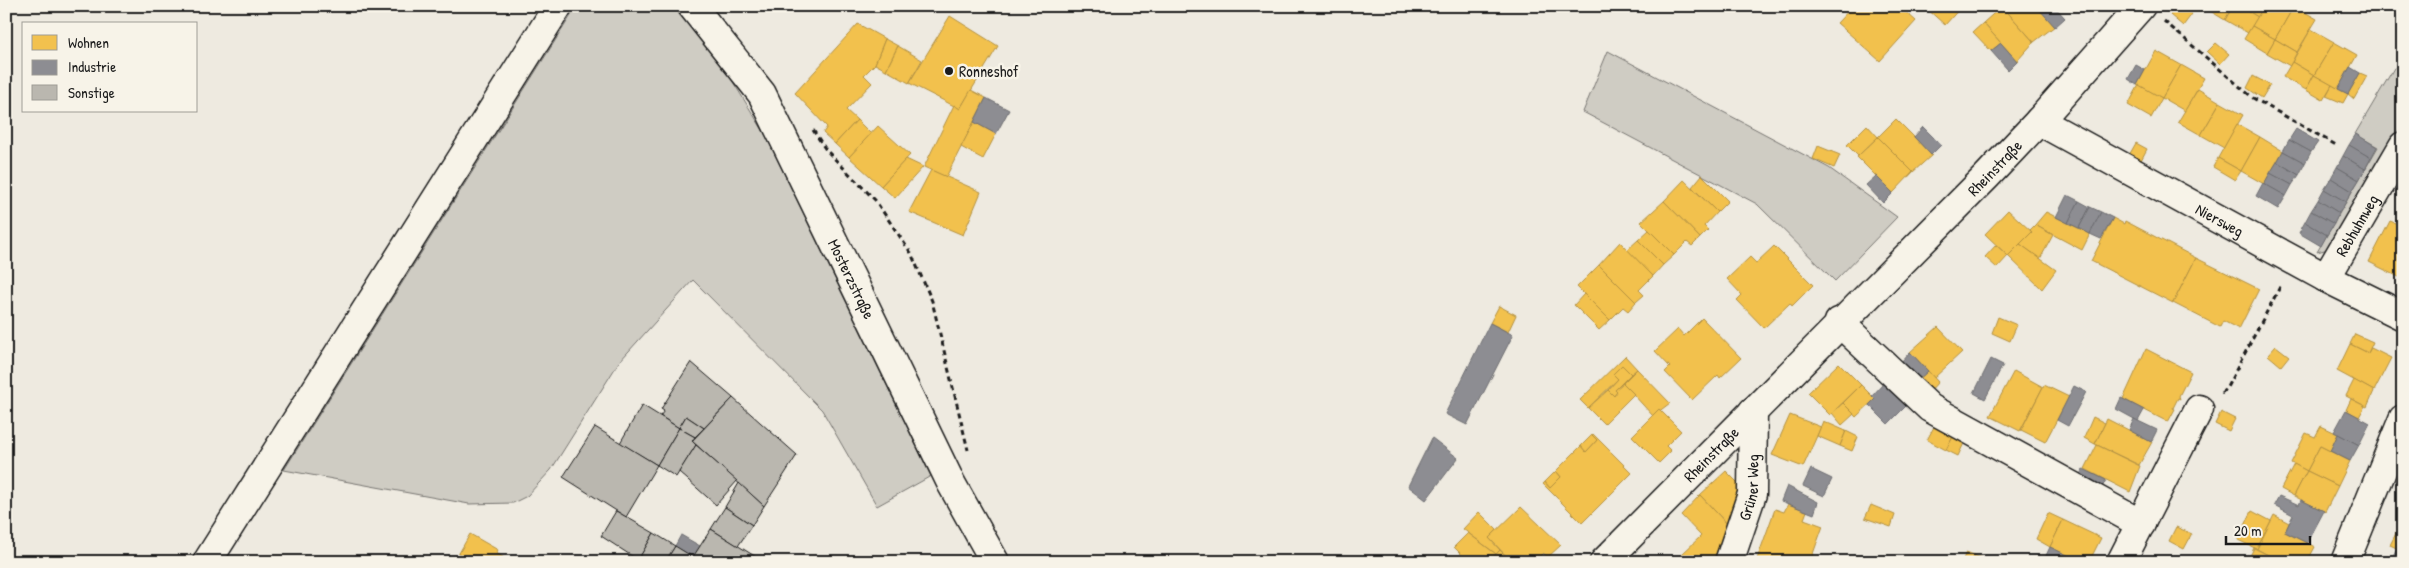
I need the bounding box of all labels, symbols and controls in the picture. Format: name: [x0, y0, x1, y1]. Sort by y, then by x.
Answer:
legend: [22, 22, 198, 112]
text: Wohnen: [68, 32, 109, 53]
text: Industrie: [68, 56, 116, 77]
place label: Ronneshof: [959, 60, 1019, 82]
marker: Ronneshof: [943, 65, 955, 77]
text: Sonstige: [68, 82, 115, 103]
street label: Rheinstraße: [1962, 134, 2027, 201]
street label: Rebhuhnweg: [2330, 190, 2383, 260]
street label: Niersweg: [2192, 198, 2248, 242]
street label: Mosterzstraße: [823, 235, 881, 323]
street label: Rheinstraße: [1679, 421, 1744, 487]
street label: Grüner Weg: [1733, 454, 1763, 523]
scale bar: [2226, 513, 2310, 545]
text: 20 m: [2234, 520, 2261, 541]

